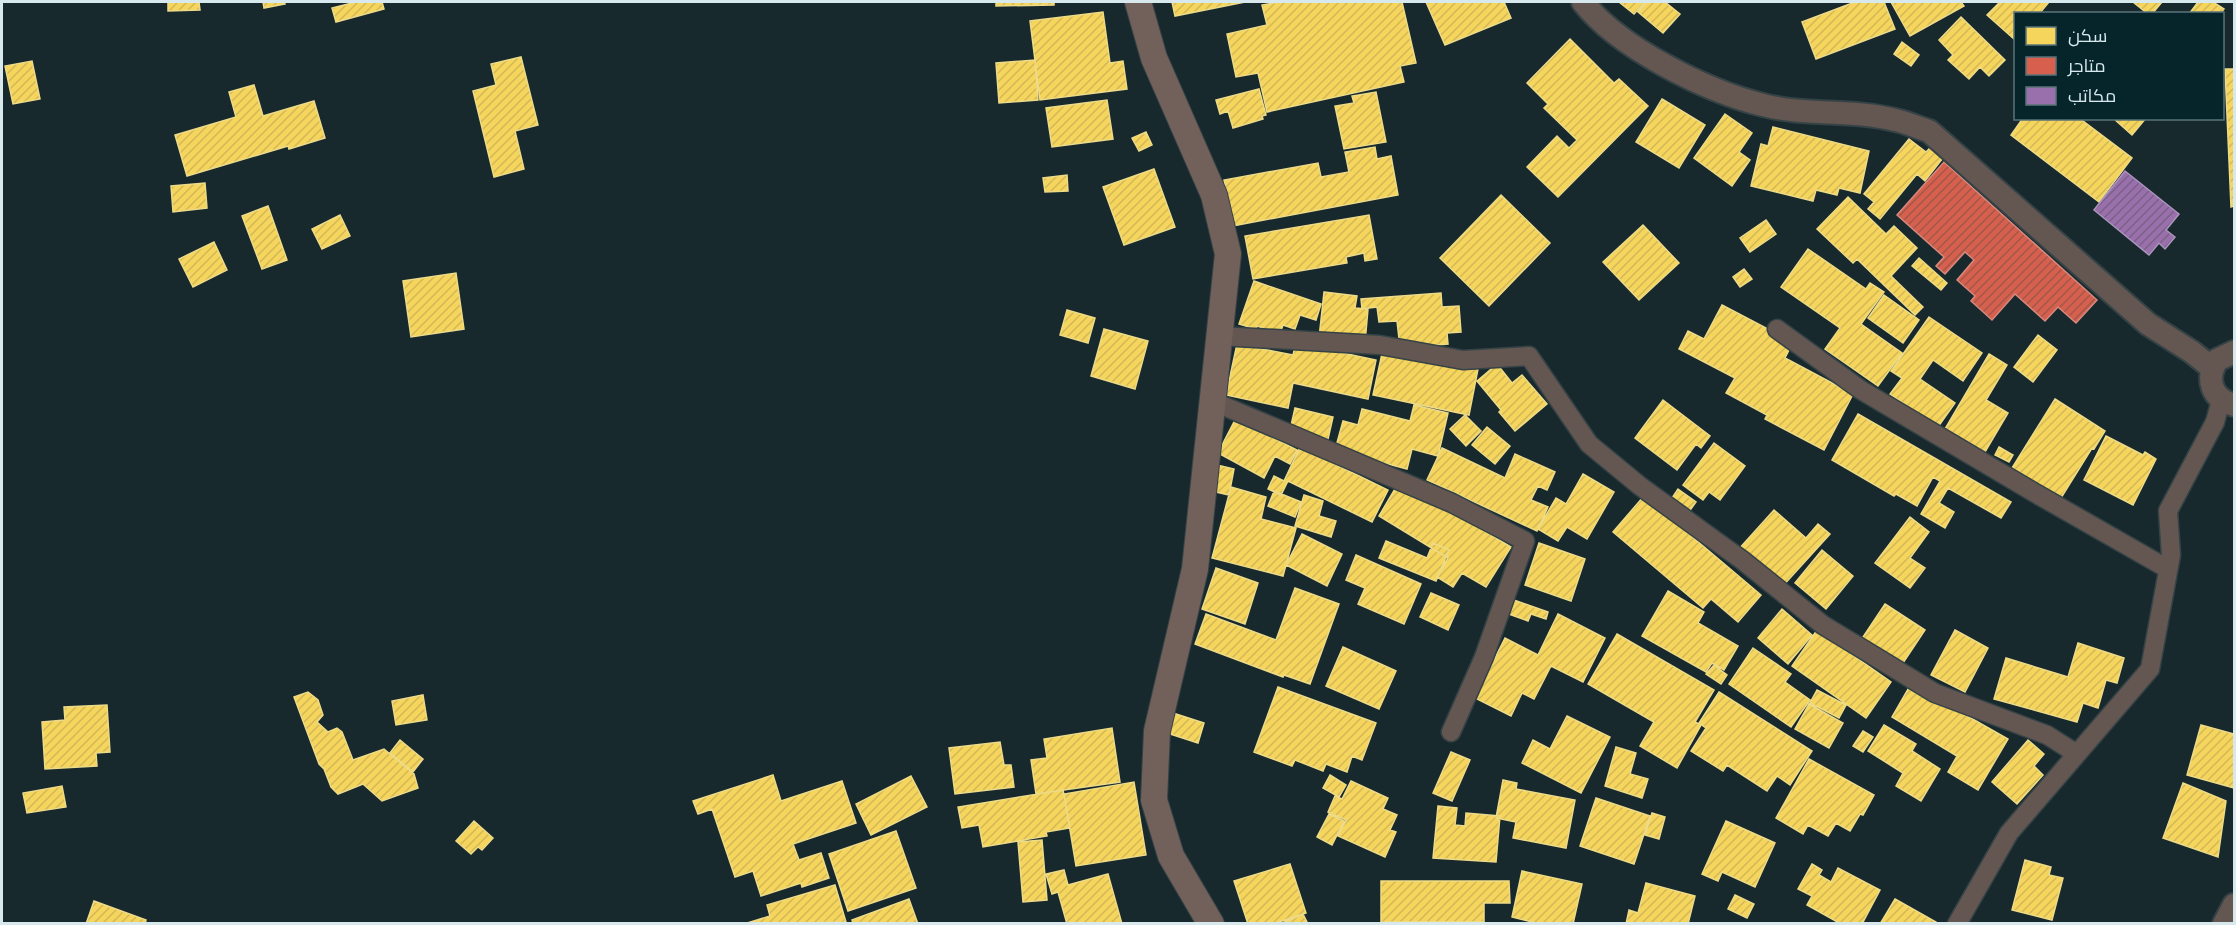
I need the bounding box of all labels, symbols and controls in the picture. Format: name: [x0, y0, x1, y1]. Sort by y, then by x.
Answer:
legend: [2014, 12, 2224, 120]
text: سكن: [2068, 25, 2107, 47]
text: متاجر: [2067, 55, 2106, 77]
text: مكاتب: [2068, 85, 2116, 106]

